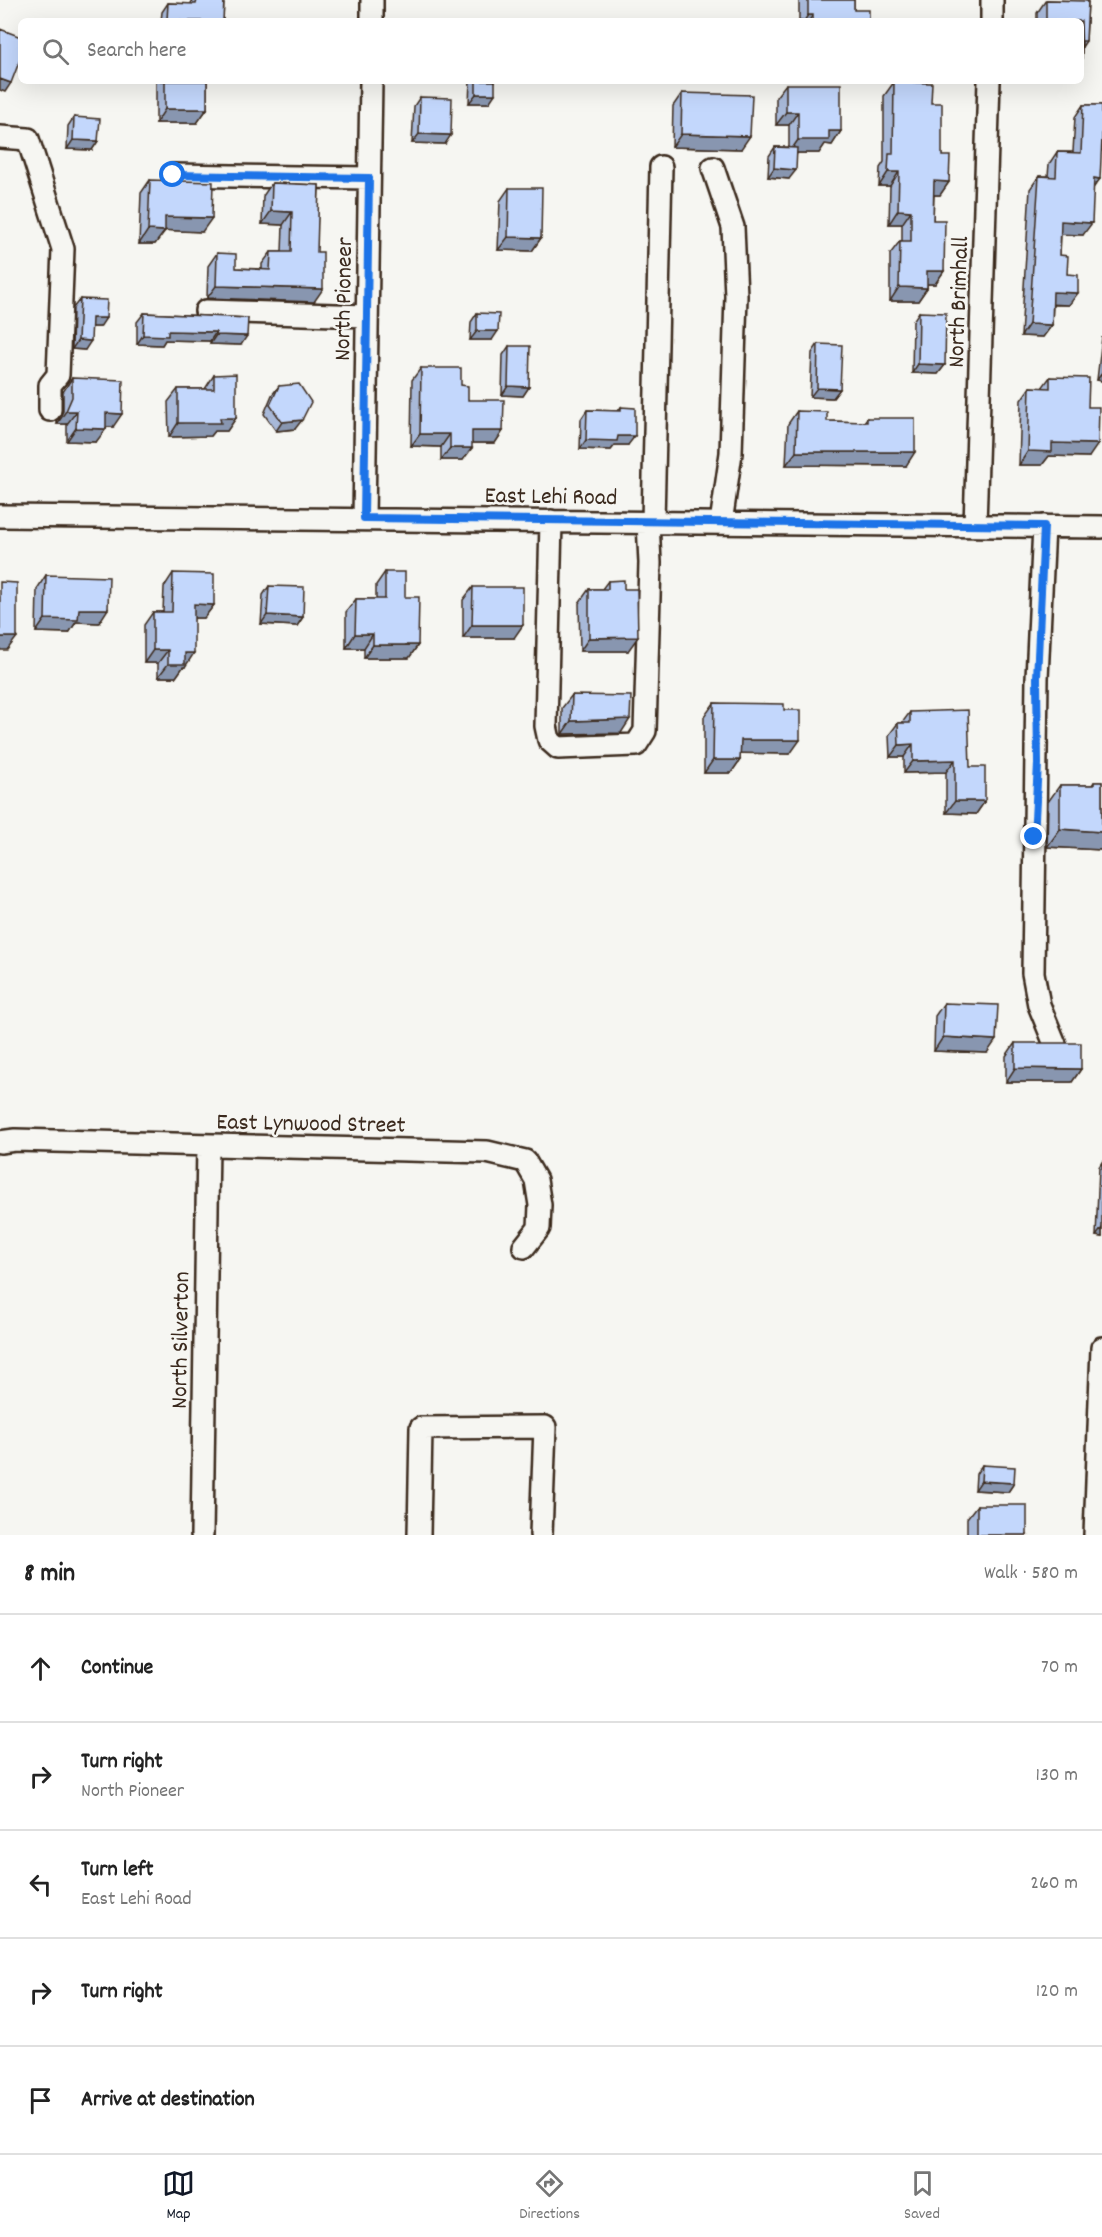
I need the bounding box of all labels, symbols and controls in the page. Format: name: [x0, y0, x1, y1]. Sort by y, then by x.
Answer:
search box: [18, 18, 1084, 84]
icon: search: [39, 35, 72, 68]
text: Search here: [87, 36, 186, 67]
route start: [159, 161, 185, 187]
street label: North Brimhall: [941, 235, 979, 368]
street label: North Pioneer: [327, 237, 363, 361]
street label: East Lehi Road: [484, 480, 618, 516]
route end: [1020, 823, 1046, 849]
street label: East Lynwood Street: [216, 1106, 406, 1144]
street label: North Silverton: [164, 1271, 200, 1409]
text: 8 min: [24, 1556, 75, 1593]
text: Walk · 580 m: [984, 1560, 1078, 1588]
icon: ahead: [24, 1652, 57, 1685]
text: Continue: [81, 1653, 153, 1684]
text: 70 m: [1041, 1654, 1078, 1682]
text: Turn right: [81, 1747, 163, 1778]
icon: right: [24, 1760, 57, 1793]
text: 130 m: [1036, 1762, 1078, 1790]
text: North Pioneer: [81, 1778, 184, 1806]
text: Turn left: [81, 1855, 153, 1886]
icon: left: [24, 1868, 57, 1901]
text: 260 m: [1030, 1870, 1078, 1898]
text: East Lehi Road: [81, 1886, 192, 1914]
icon: right: [24, 1976, 57, 2009]
text: Turn right: [81, 1977, 163, 2008]
text: 120 m: [1036, 1978, 1078, 2006]
icon: arrive: [24, 2084, 57, 2117]
text: Arrive at destination: [81, 2085, 255, 2116]
tab: Map: [162, 2167, 195, 2226]
tab: Directions: [519, 2167, 580, 2226]
tab: Saved: [904, 2167, 940, 2226]

